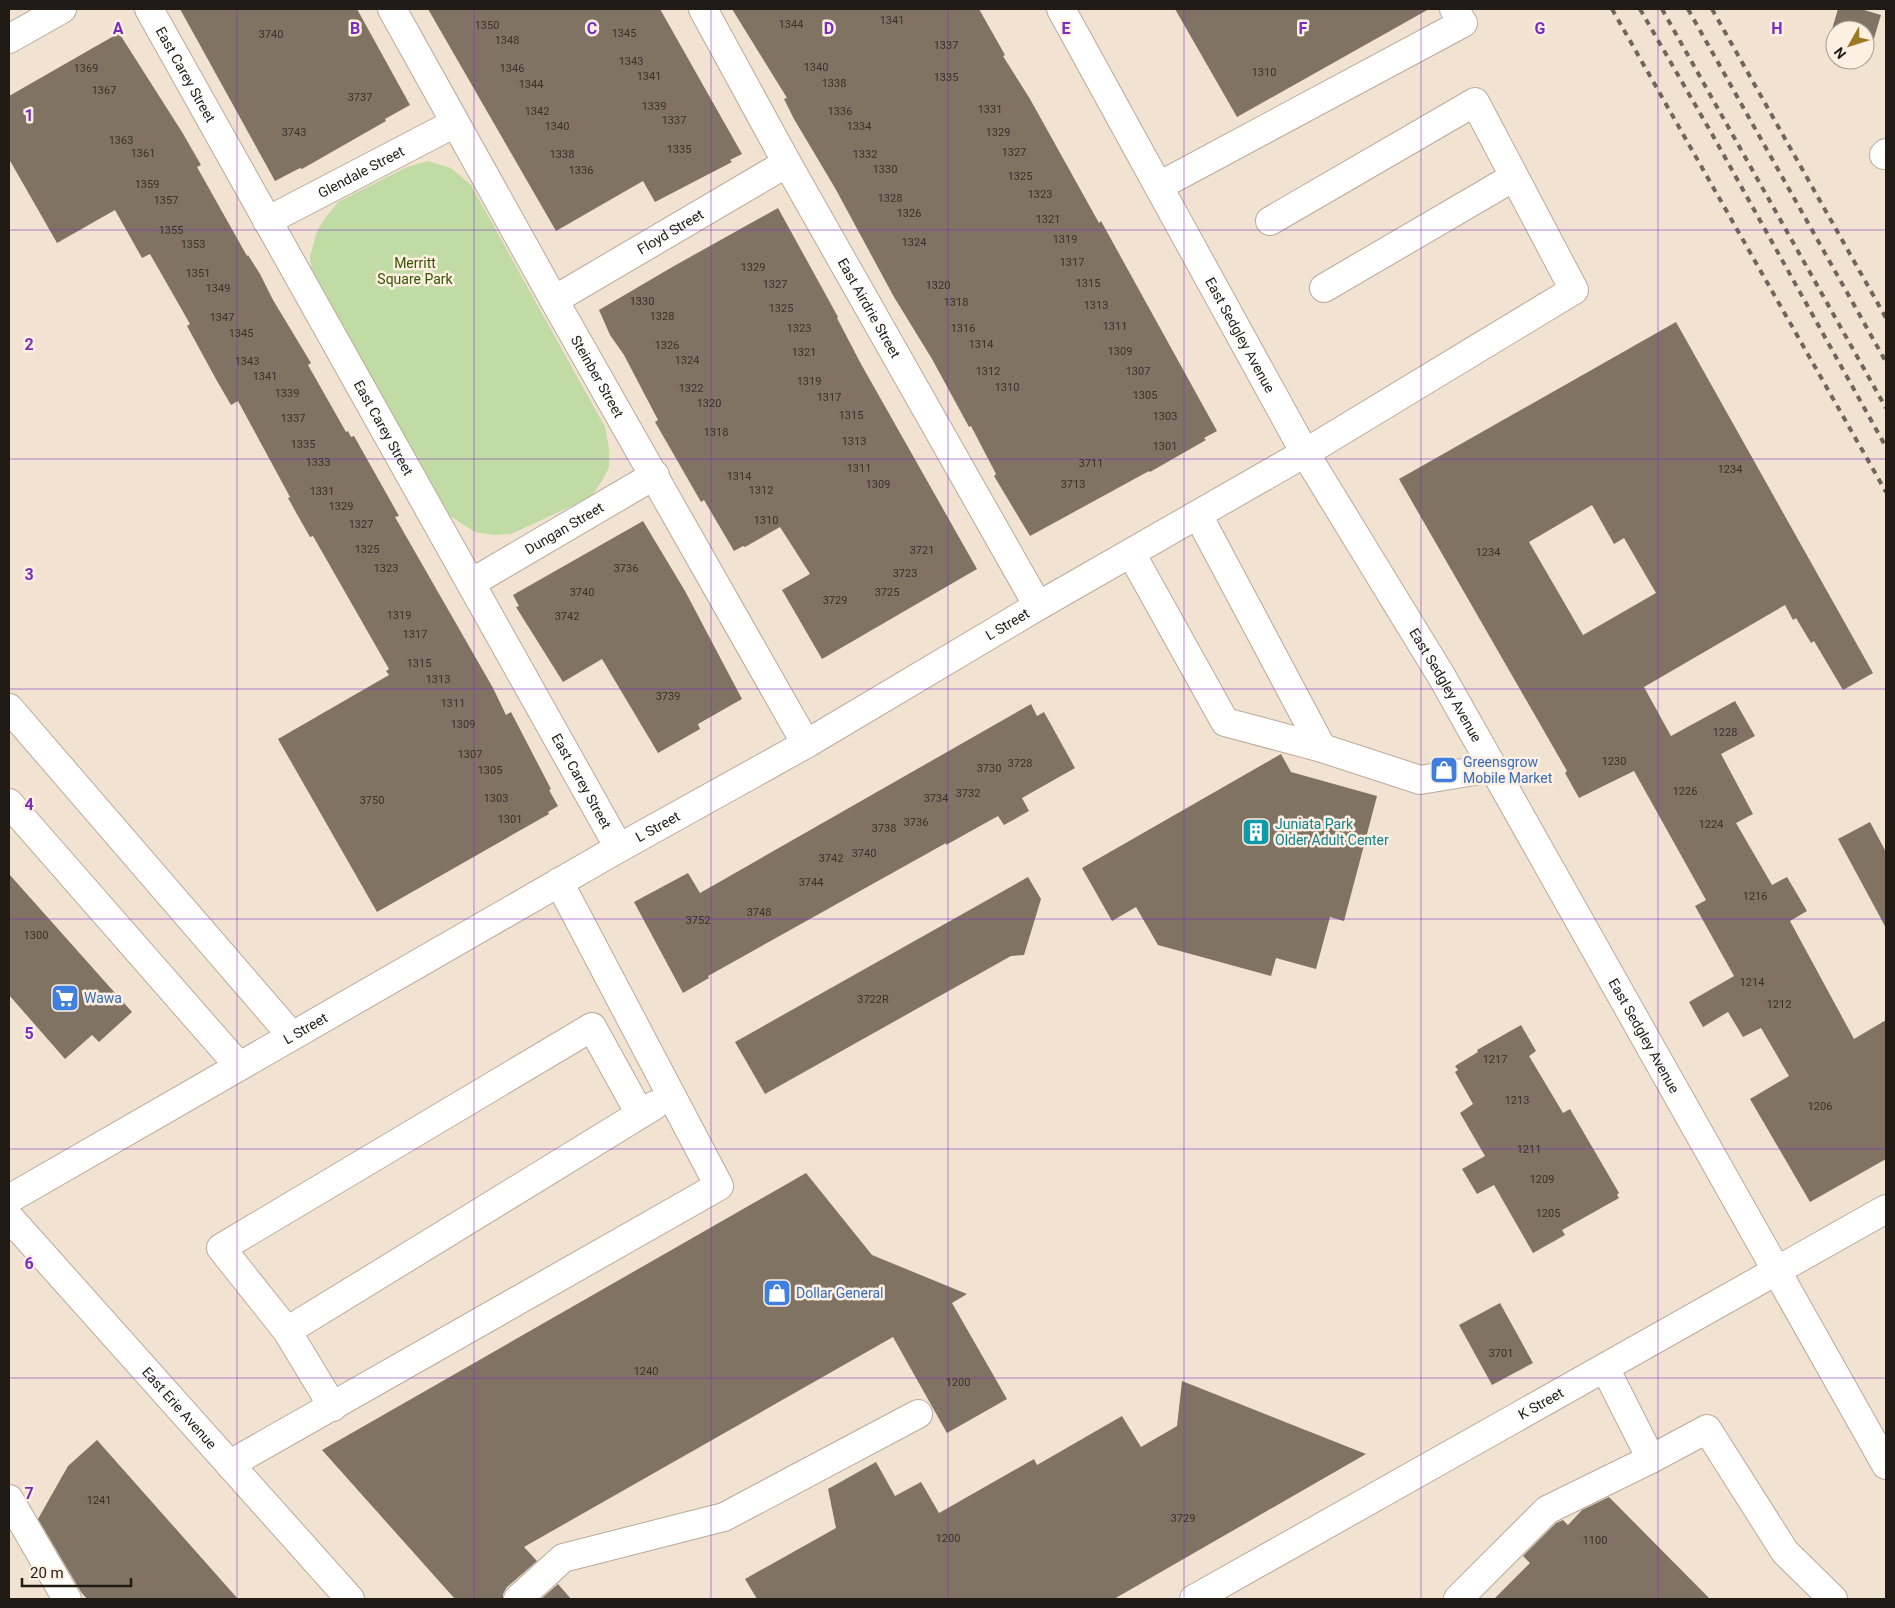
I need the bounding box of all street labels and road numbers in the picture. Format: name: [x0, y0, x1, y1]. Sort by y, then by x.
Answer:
street label: East Carey Street: [153, 24, 219, 125]
street label: Glendale Street: [315, 143, 407, 201]
street label: Floyd Street: [634, 206, 707, 257]
street label: East Airdrie Street: [835, 255, 904, 361]
street label: East Sedgley Avenue: [1202, 275, 1278, 395]
street label: Steinber Street: [568, 333, 627, 421]
street label: East Carey Street: [351, 377, 417, 479]
street label: Dungan Street: [522, 499, 607, 558]
street label: L Street: [983, 605, 1032, 643]
street label: East Sedgley Avenue: [1406, 625, 1485, 745]
street label: East Carey Street: [548, 731, 615, 832]
street label: L Street: [633, 808, 683, 845]
street label: East Sedgley Avenue: [1605, 976, 1683, 1096]
street label: L Street: [281, 1009, 331, 1047]
street label: East Erie Avenue: [139, 1364, 220, 1452]
street label: K Street: [1515, 1384, 1566, 1423]

